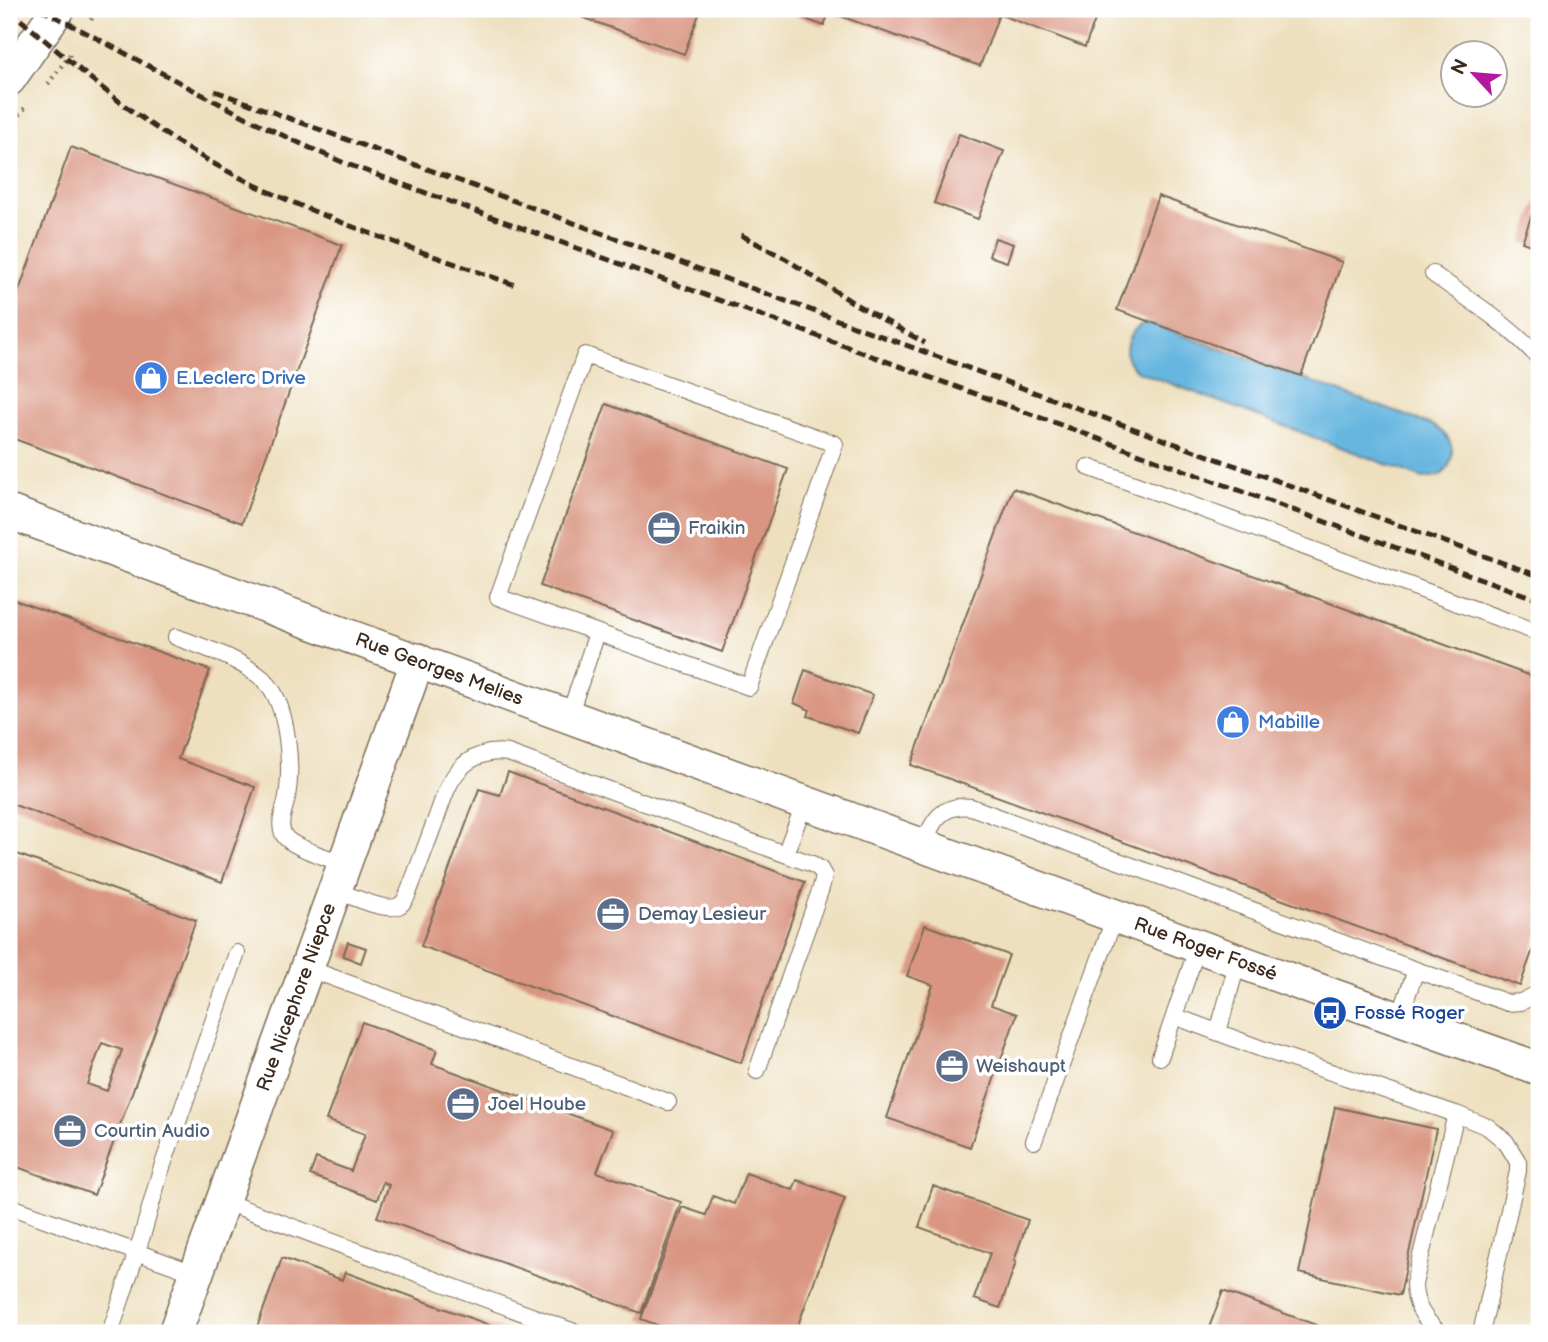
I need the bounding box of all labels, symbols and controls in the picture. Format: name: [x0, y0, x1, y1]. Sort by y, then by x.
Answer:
north arrow: [1440, 38, 1510, 108]
text: N: [1447, 56, 1474, 79]
shop icon: E.Leclerc Drive: [132, 359, 170, 397]
place label: E.Leclerc Drive: [176, 367, 306, 390]
office icon: Fraikin: [645, 509, 683, 547]
place label: Fraikin: [688, 517, 745, 540]
street label: Rue Georges Melies: [352, 628, 526, 710]
shop icon: Mabille: [1214, 703, 1252, 741]
place label: Mabille: [1258, 711, 1320, 734]
office icon: Demay Lesieur: [594, 895, 632, 933]
street label: Rue Nicephore Niepce: [252, 900, 341, 1094]
place label: Demay Lesieur: [638, 903, 767, 926]
street label: Rue Roger Fossé: [1131, 912, 1281, 986]
bus stop icon: Fossé Roger: [1311, 994, 1349, 1032]
place label: Fossé Roger: [1354, 1002, 1465, 1025]
office icon: Weishaupt: [933, 1047, 971, 1085]
place label: Weishaupt: [976, 1055, 1066, 1078]
office icon: Joel Hoube: [444, 1085, 482, 1123]
place label: Joel Hoube: [488, 1093, 586, 1116]
office icon: Courtin Audio: [51, 1112, 89, 1150]
place label: Courtin Audio: [94, 1120, 210, 1143]

